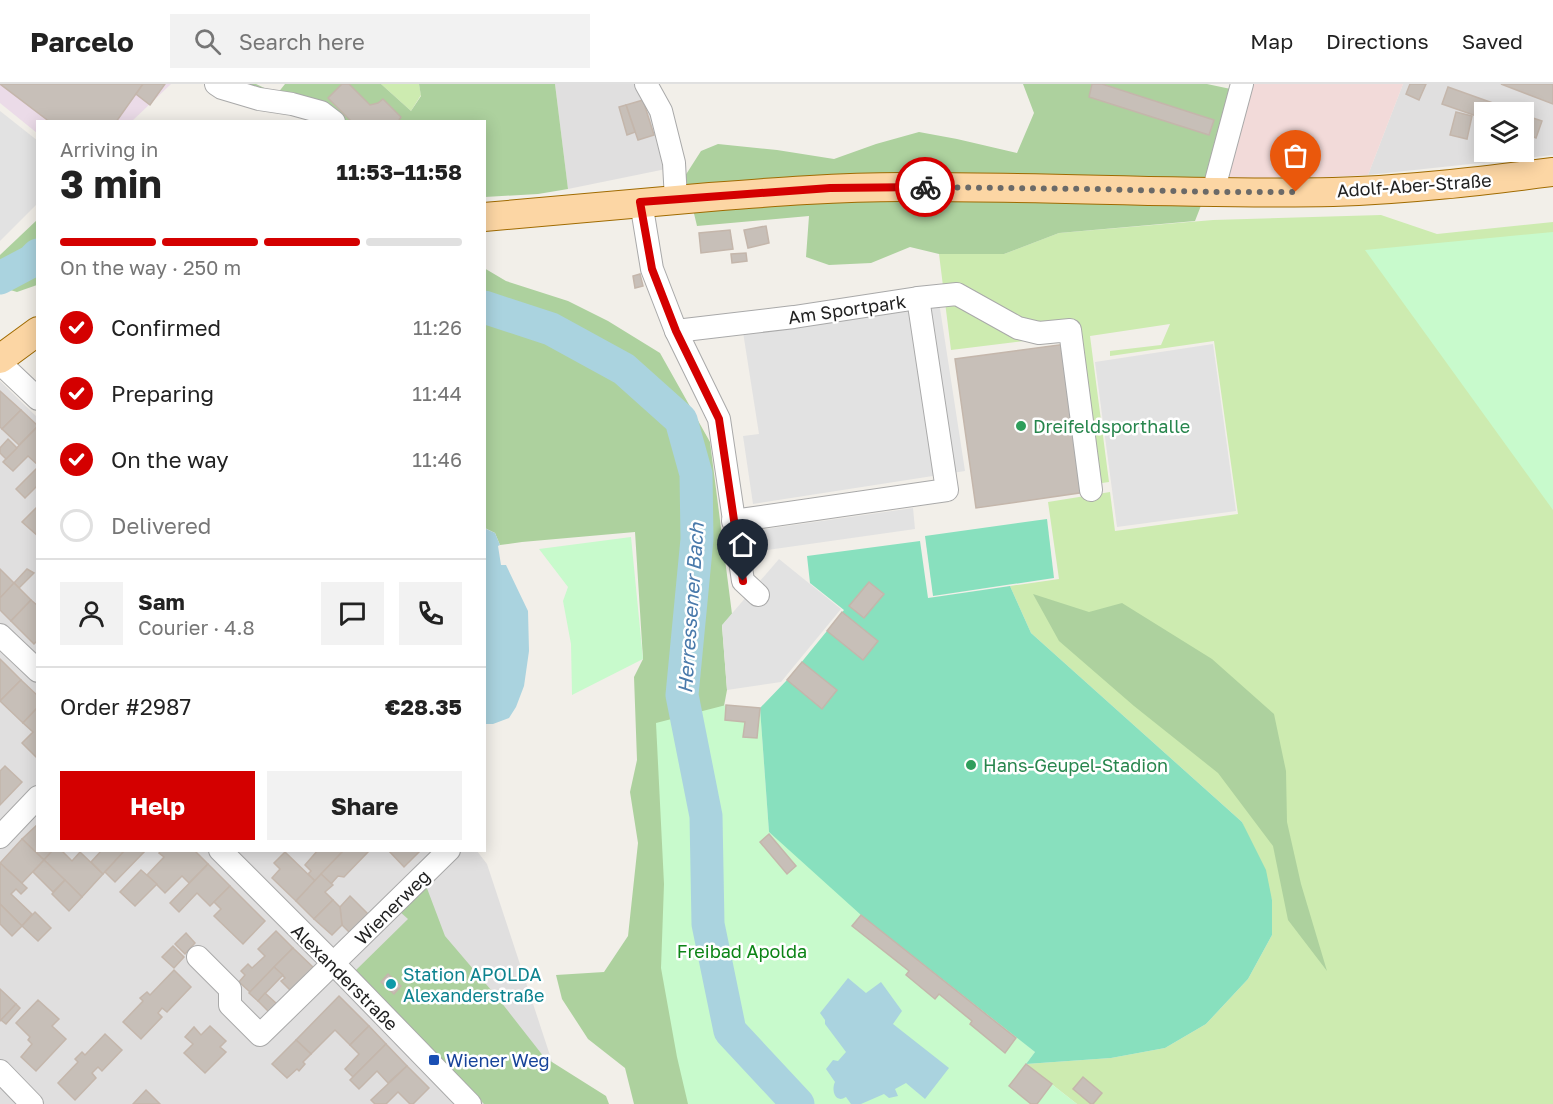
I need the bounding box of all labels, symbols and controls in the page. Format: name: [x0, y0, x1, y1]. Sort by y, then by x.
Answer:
search box: [170, 14, 590, 68]
text: Parcelo: [30, 25, 134, 58]
icon: search: [191, 25, 224, 58]
text: Search here: [239, 28, 365, 55]
text: Map: [1250, 28, 1293, 54]
text: Directions: [1326, 28, 1429, 54]
text: Saved: [1462, 28, 1523, 54]
map controls: [1474, 102, 1534, 162]
button: layers: [1474, 102, 1534, 162]
pin: [1270, 130, 1321, 192]
text: Arriving in: [60, 137, 158, 161]
icon: bag: [1279, 139, 1312, 172]
courier: [895, 157, 955, 217]
text: 11:53–11:58: [337, 158, 462, 185]
text: 3 min: [60, 160, 162, 207]
street label: Adolf-Aber-Straße: [1336, 169, 1492, 201]
icon: bike: [909, 171, 942, 204]
text: On the way · 250 m: [60, 255, 241, 279]
street label: Am Sportpark: [787, 290, 907, 328]
icon: check: [60, 311, 93, 344]
text: Confirmed: [111, 314, 221, 341]
text: 11:26: [413, 315, 462, 339]
icon: check: [60, 377, 93, 410]
text: Preparing: [111, 380, 214, 407]
text: 11:44: [412, 381, 462, 405]
place label: Dreifeldsporthalle: [1033, 415, 1190, 437]
marker: Dreifeldsporthalle: [1014, 419, 1028, 433]
icon: check: [60, 443, 93, 476]
text: On the way: [111, 446, 229, 473]
text: 11:46: [412, 447, 462, 471]
text: Delivered: [111, 512, 211, 539]
pin: [717, 519, 768, 581]
water label: Herressener Bach: [672, 521, 708, 694]
icon: home: [726, 528, 759, 561]
button: person: [60, 582, 123, 645]
button: chat: [321, 582, 384, 645]
button: phone: [399, 582, 462, 645]
text: Sam: [138, 588, 185, 615]
text: Courier · 4.8: [138, 615, 255, 639]
text: Order #2987: [60, 693, 191, 720]
text: €28.35: [385, 693, 462, 720]
place label: Hans-Geupel-Stadion: [983, 754, 1168, 776]
marker: Hans-Geupel-Stadion: [964, 758, 978, 772]
button: Help: [60, 771, 255, 840]
button: Share: [267, 771, 462, 840]
street label: Wienerweg: [350, 865, 434, 949]
street label: Alexanderstraße: [287, 919, 403, 1035]
park label: Freibad Apolda: [677, 940, 807, 962]
place label: Station APOLDA Alexanderstraße: [403, 963, 544, 1006]
marker: Station APOLDA Alexanderstraße: [384, 977, 398, 991]
place label: Wiener Weg: [446, 1049, 550, 1071]
marker: Wiener Weg: [427, 1053, 441, 1067]

